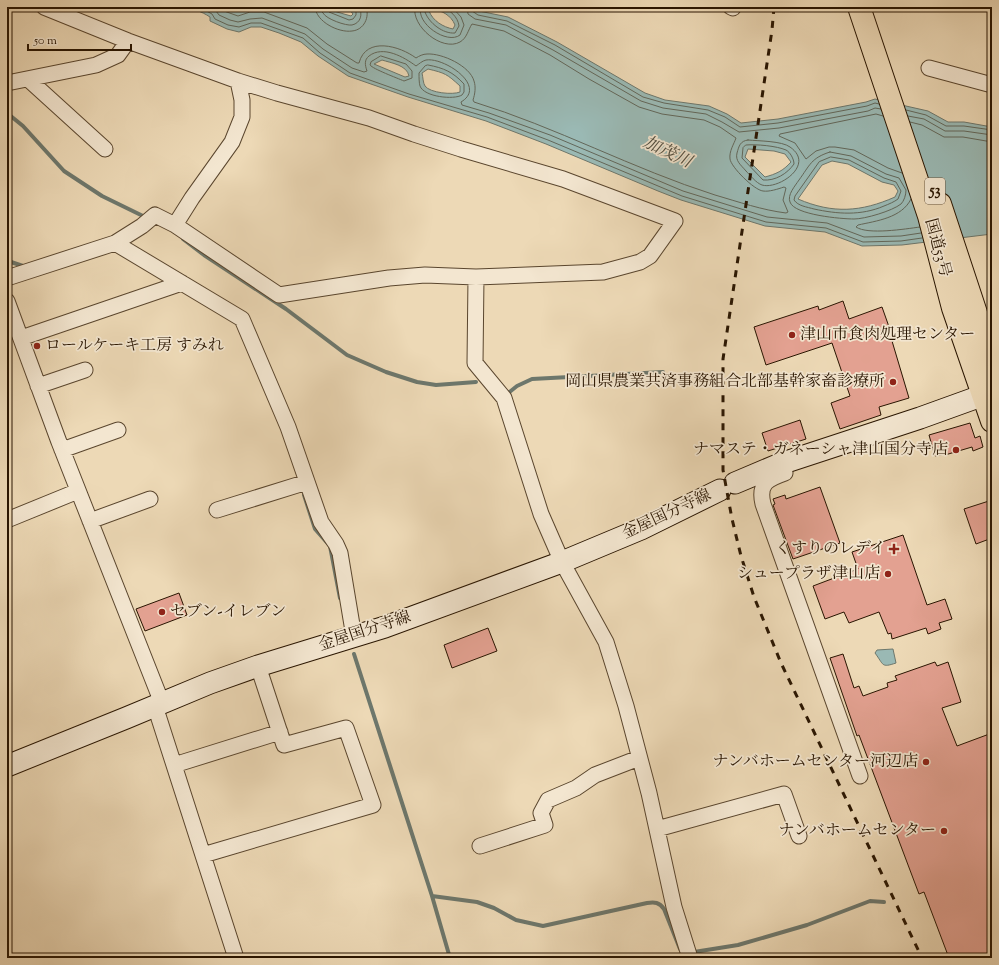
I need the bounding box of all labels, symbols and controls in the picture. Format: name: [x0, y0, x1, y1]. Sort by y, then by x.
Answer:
scale bar: [28, 26, 131, 52]
text: 50 m: [33, 32, 57, 50]
water label: 加茂川: [639, 131, 697, 175]
road number: 53: [925, 178, 945, 204]
street label: 国道53号: [918, 216, 956, 280]
place label: 津山市食肉処理センター: [800, 324, 975, 347]
marker: 津山市食肉処理センター: [787, 330, 797, 340]
place label: ロールケーキ工房 すみれ: [45, 335, 224, 358]
marker: ロールケーキ工房 すみれ: [32, 341, 42, 351]
place label: 岡山県農業共済事務組合北部基幹家畜診療所: [565, 371, 885, 394]
marker: 岡山県農業共済事務組合北部基幹家畜診療所: [888, 377, 898, 387]
place label: ナマステ・ガネーシャ津山国分寺店: [693, 439, 948, 462]
marker: ナマステ・ガネーシャ津山国分寺店: [951, 445, 961, 455]
street label: 金屋国分寺線: [619, 484, 715, 546]
place label: くすりのレデイ: [775, 538, 886, 561]
marker: くすりのレデイ: [889, 544, 899, 554]
place label: シュープラザ津山店: [737, 563, 880, 586]
marker: シュープラザ津山店: [883, 569, 893, 579]
place label: セブン-イレブン: [170, 601, 286, 624]
street label: 金屋国分寺線: [316, 606, 414, 658]
marker: セブン-イレブン: [157, 607, 167, 617]
place label: ナンバホームセンター河辺店: [713, 751, 918, 774]
marker: ナンバホームセンター河辺店: [921, 757, 931, 767]
place label: ナンバホームセンター: [779, 820, 936, 843]
marker: ナンバホームセンター: [939, 826, 949, 836]

